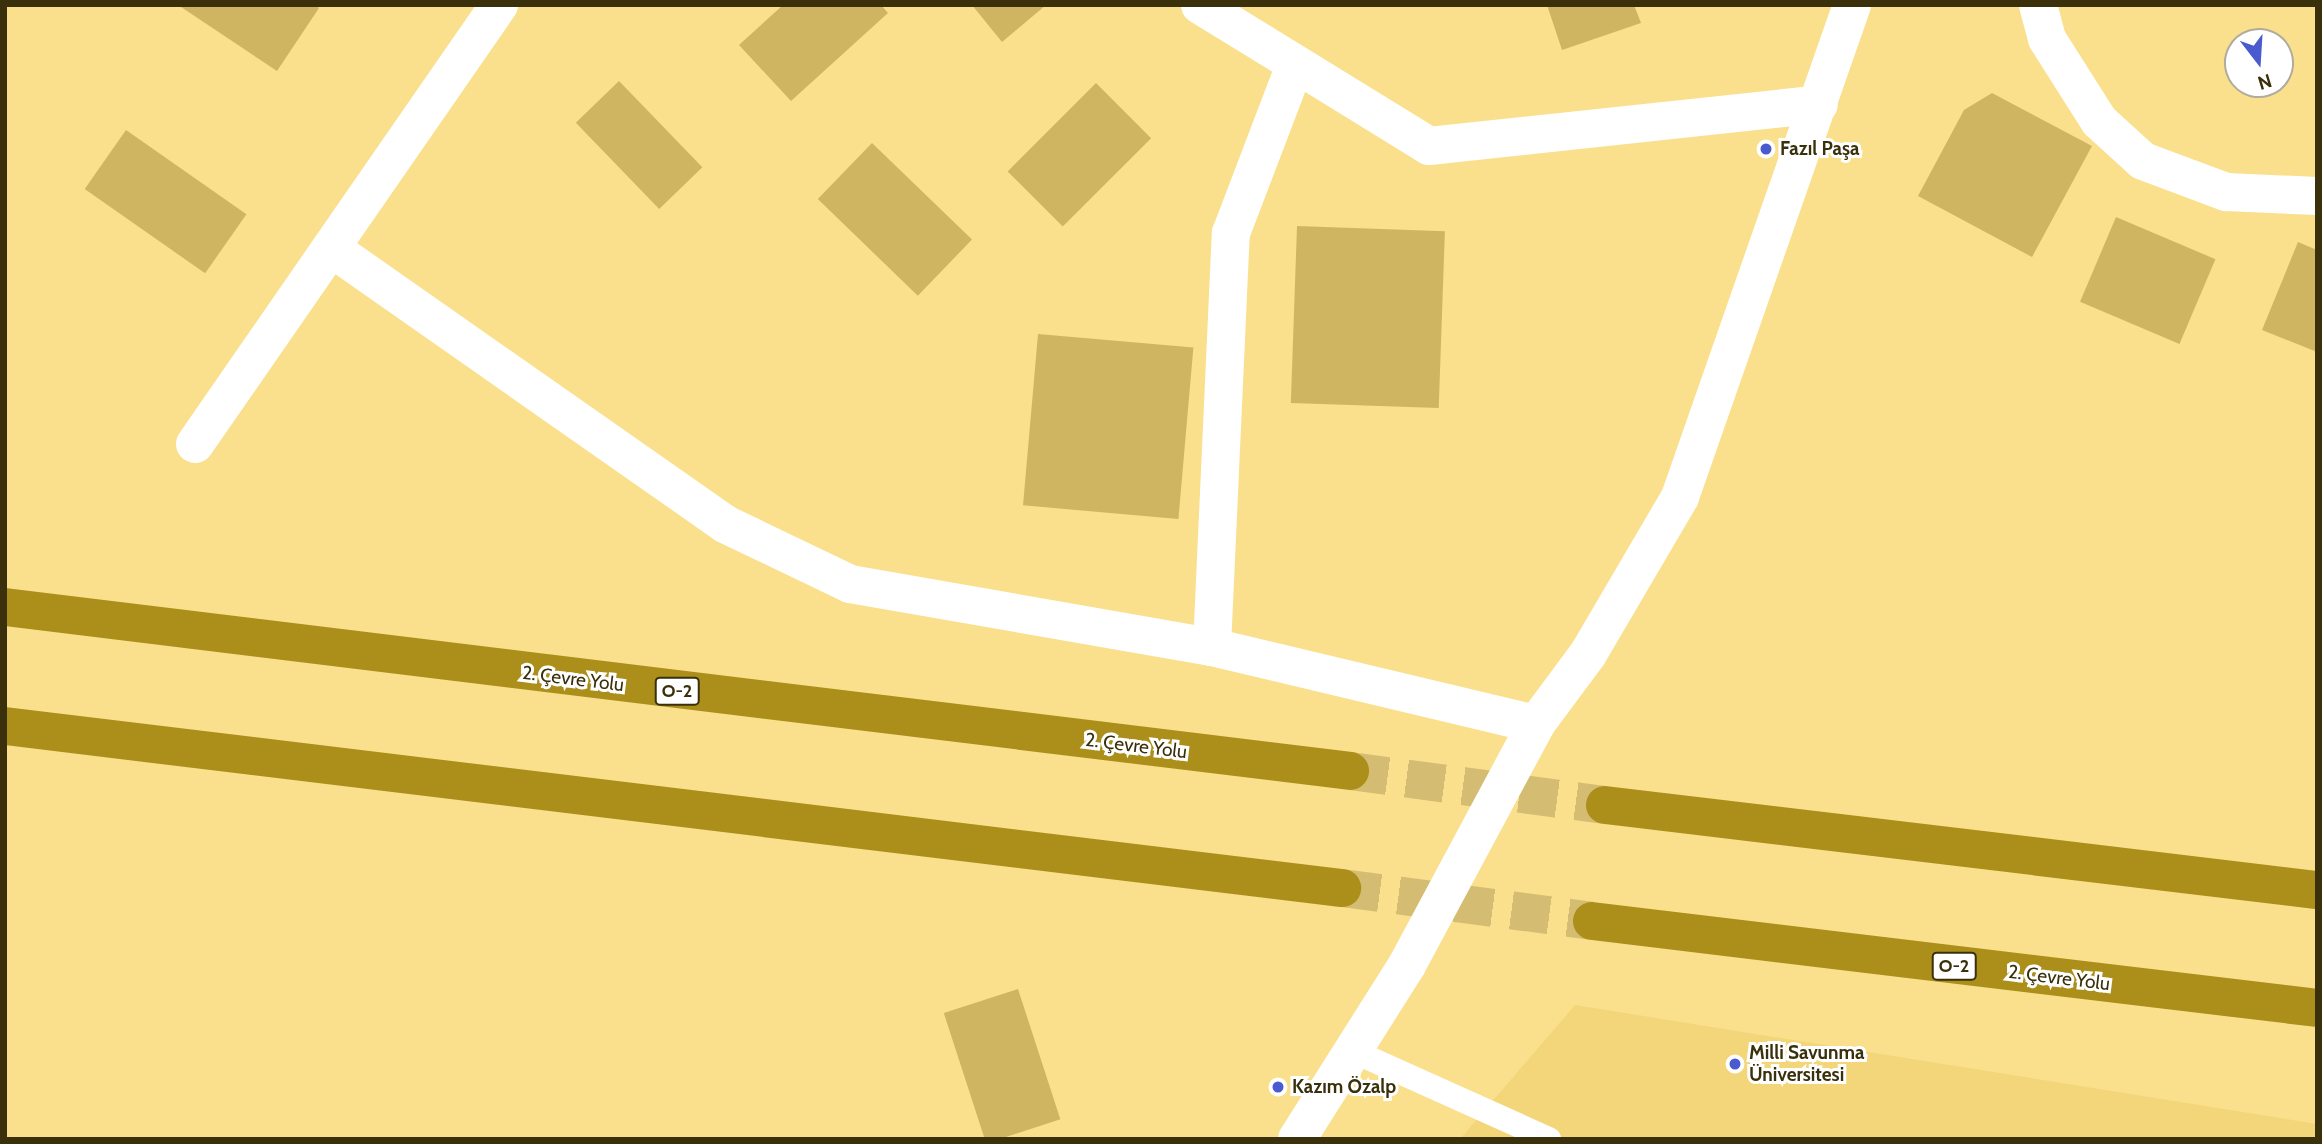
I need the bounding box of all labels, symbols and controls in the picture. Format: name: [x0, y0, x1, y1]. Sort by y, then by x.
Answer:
north arrow: [2224, 28, 2294, 98]
text: N: [2255, 69, 2274, 95]
place label: Fazıl Paşa: [1780, 138, 1860, 160]
marker: Fazıl Paşa: [1758, 141, 1774, 157]
street label: 2. Çevre Yolu: [521, 661, 625, 697]
road number: O-2: [654, 676, 700, 706]
street label: 2. Çevre Yolu: [1084, 728, 1188, 764]
road number: O-2: [1931, 951, 1977, 981]
street label: 2. Çevre Yolu: [2007, 960, 2111, 996]
place label: Milli Savunma Üniversitesi: [1749, 1042, 1865, 1086]
marker: Milli Savunma Üniversitesi: [1727, 1056, 1743, 1072]
place label: Kazım Özalp: [1292, 1076, 1396, 1098]
marker: Kazım Özalp: [1270, 1079, 1286, 1095]

